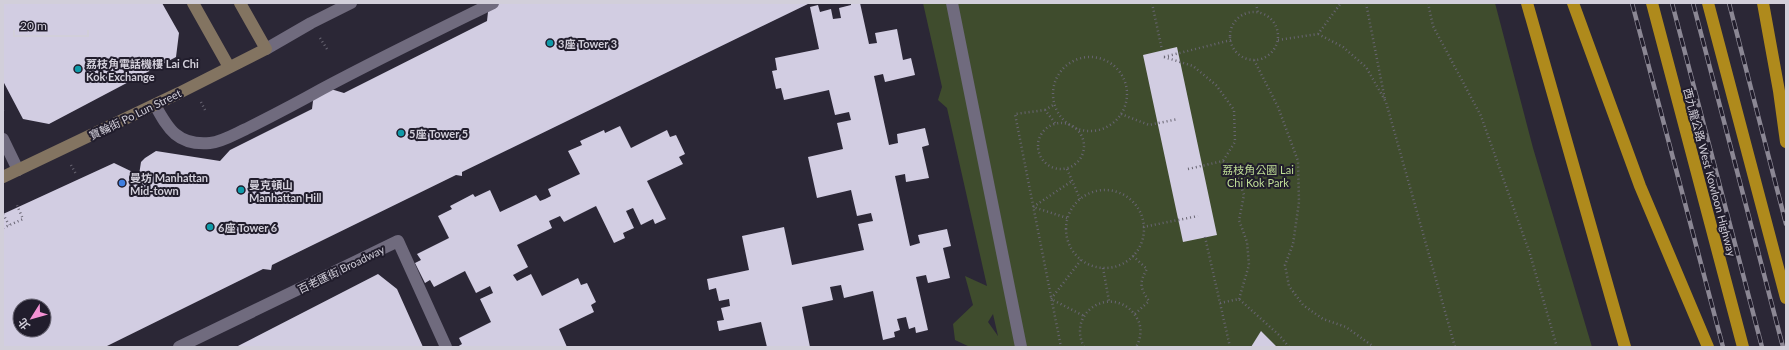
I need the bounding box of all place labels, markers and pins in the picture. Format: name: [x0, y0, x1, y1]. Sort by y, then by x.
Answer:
place label: 3座 Tower 3: [558, 37, 617, 50]
marker: 3座 Tower 3: [545, 38, 555, 48]
place label: 荔枝角電話機樓 Lai Chi Kok Exchange: [86, 57, 199, 83]
marker: 荔枝角電話機樓 Lai Chi Kok Exchange: [73, 64, 83, 74]
place label: 5座 Tower 5: [409, 127, 468, 140]
marker: 5座 Tower 5: [396, 128, 406, 138]
place label: 曼坊 Manhattan Mid-town: [130, 171, 208, 197]
marker: 曼坊 Manhattan Mid-town: [117, 178, 127, 188]
place label: 曼克頓山 Manhattan Hill: [249, 178, 322, 204]
marker: 曼克頓山 Manhattan Hill: [236, 185, 246, 195]
place label: 6座 Tower 6: [218, 221, 278, 234]
marker: 6座 Tower 6: [205, 222, 215, 232]

